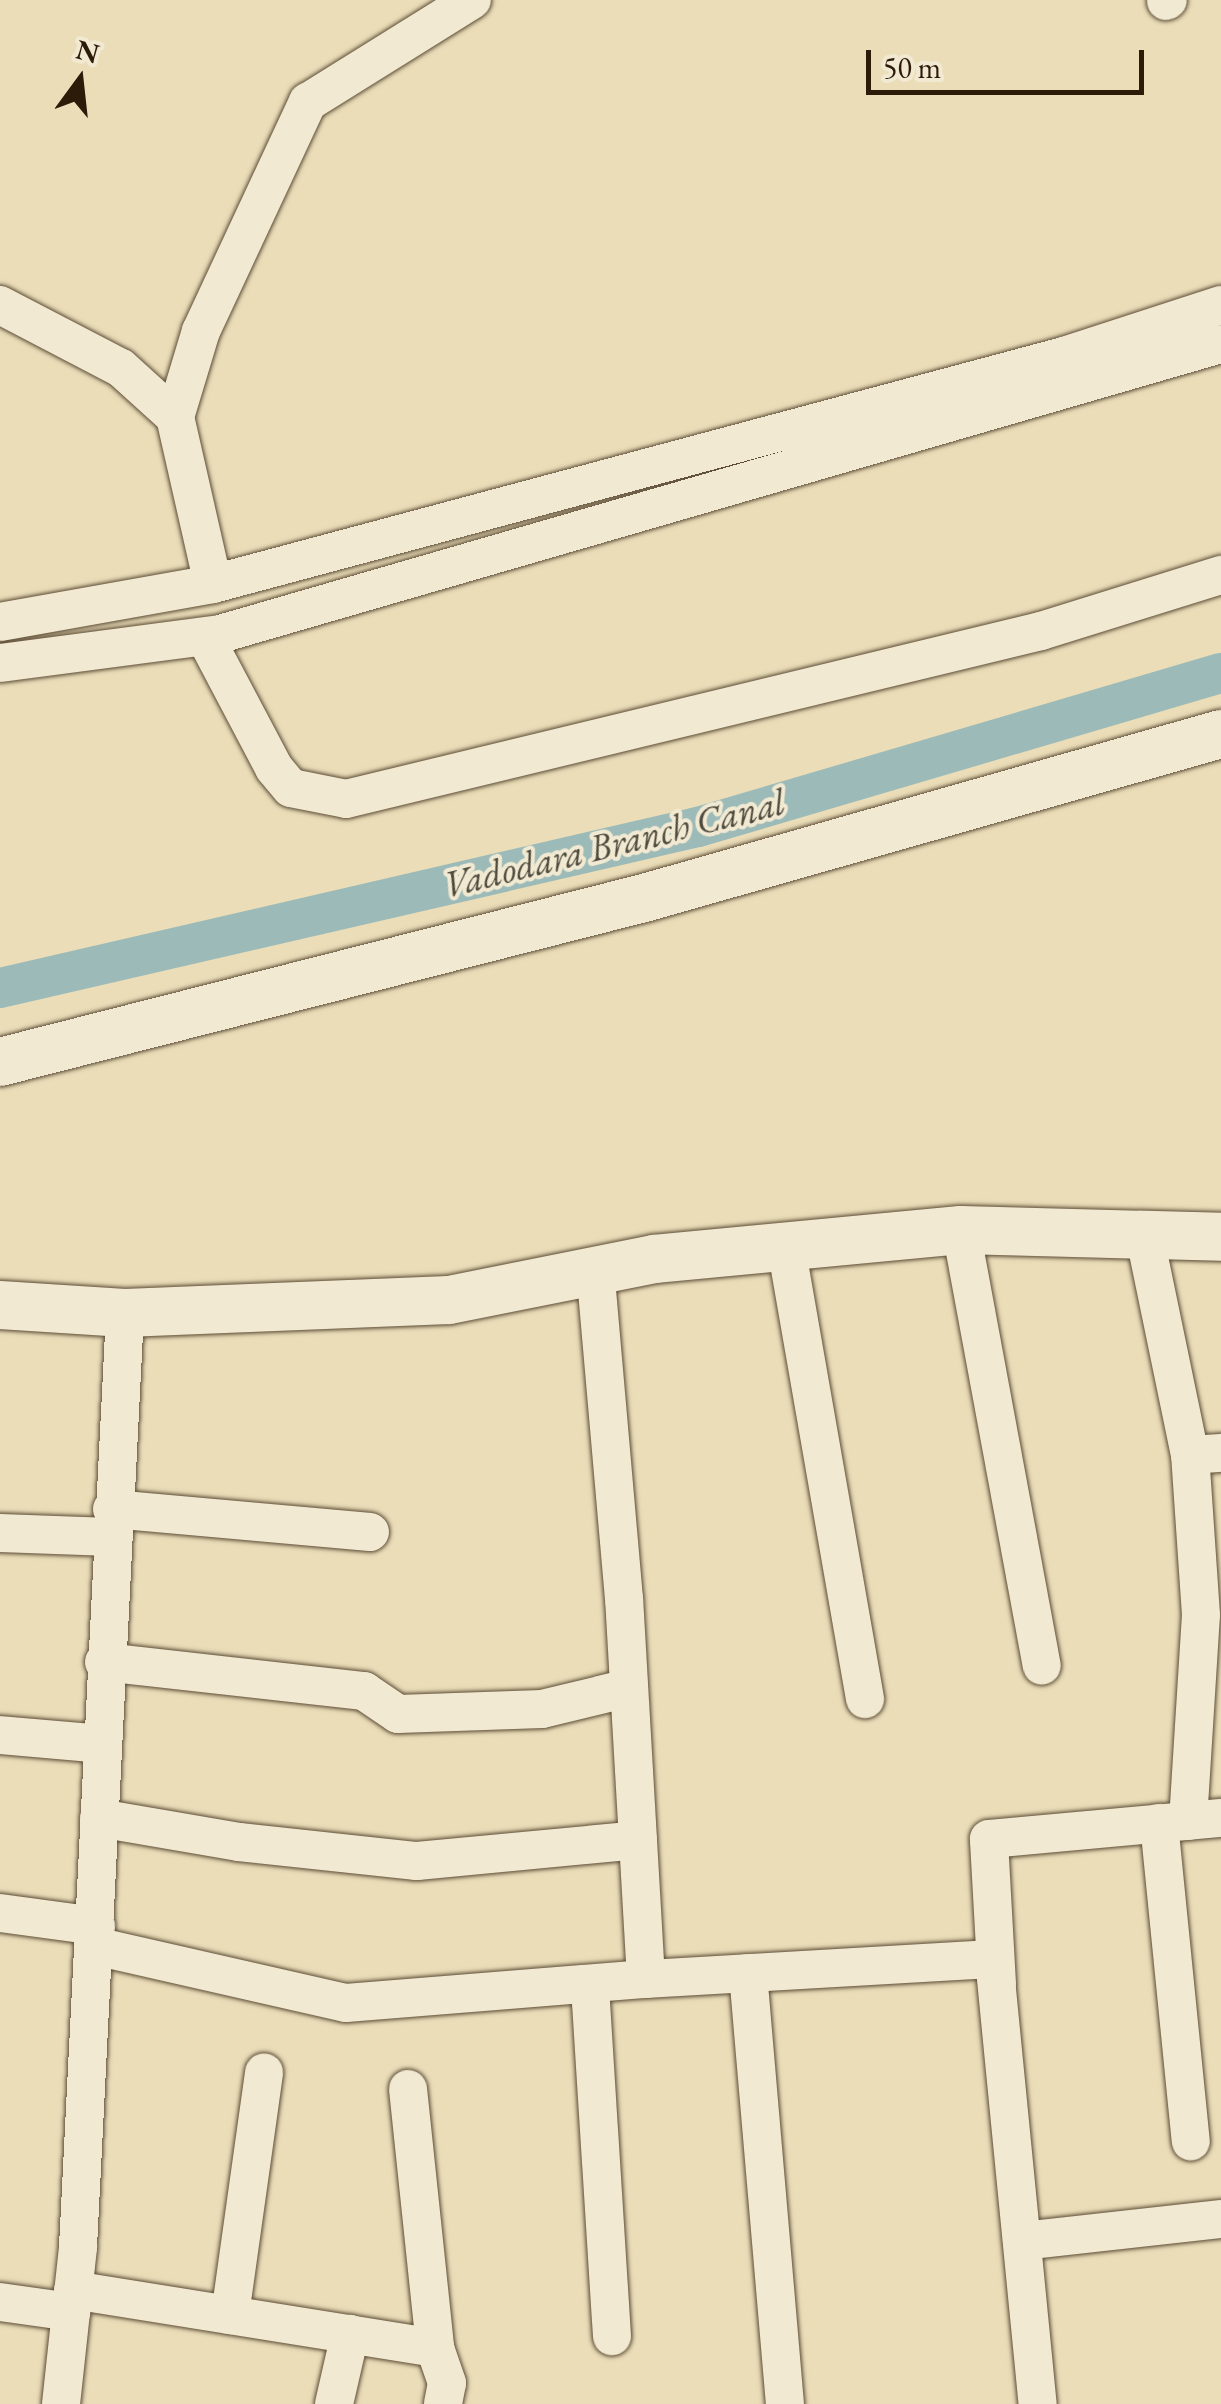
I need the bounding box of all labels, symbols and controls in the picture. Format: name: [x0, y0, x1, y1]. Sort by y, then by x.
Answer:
north arrow: [30, 30, 130, 130]
scale bar: [871, 30, 1148, 92]
text: N: [72, 31, 103, 71]
text: 50 m: [883, 48, 941, 87]
water label: Vadodara Branch Canal: [438, 778, 790, 908]

